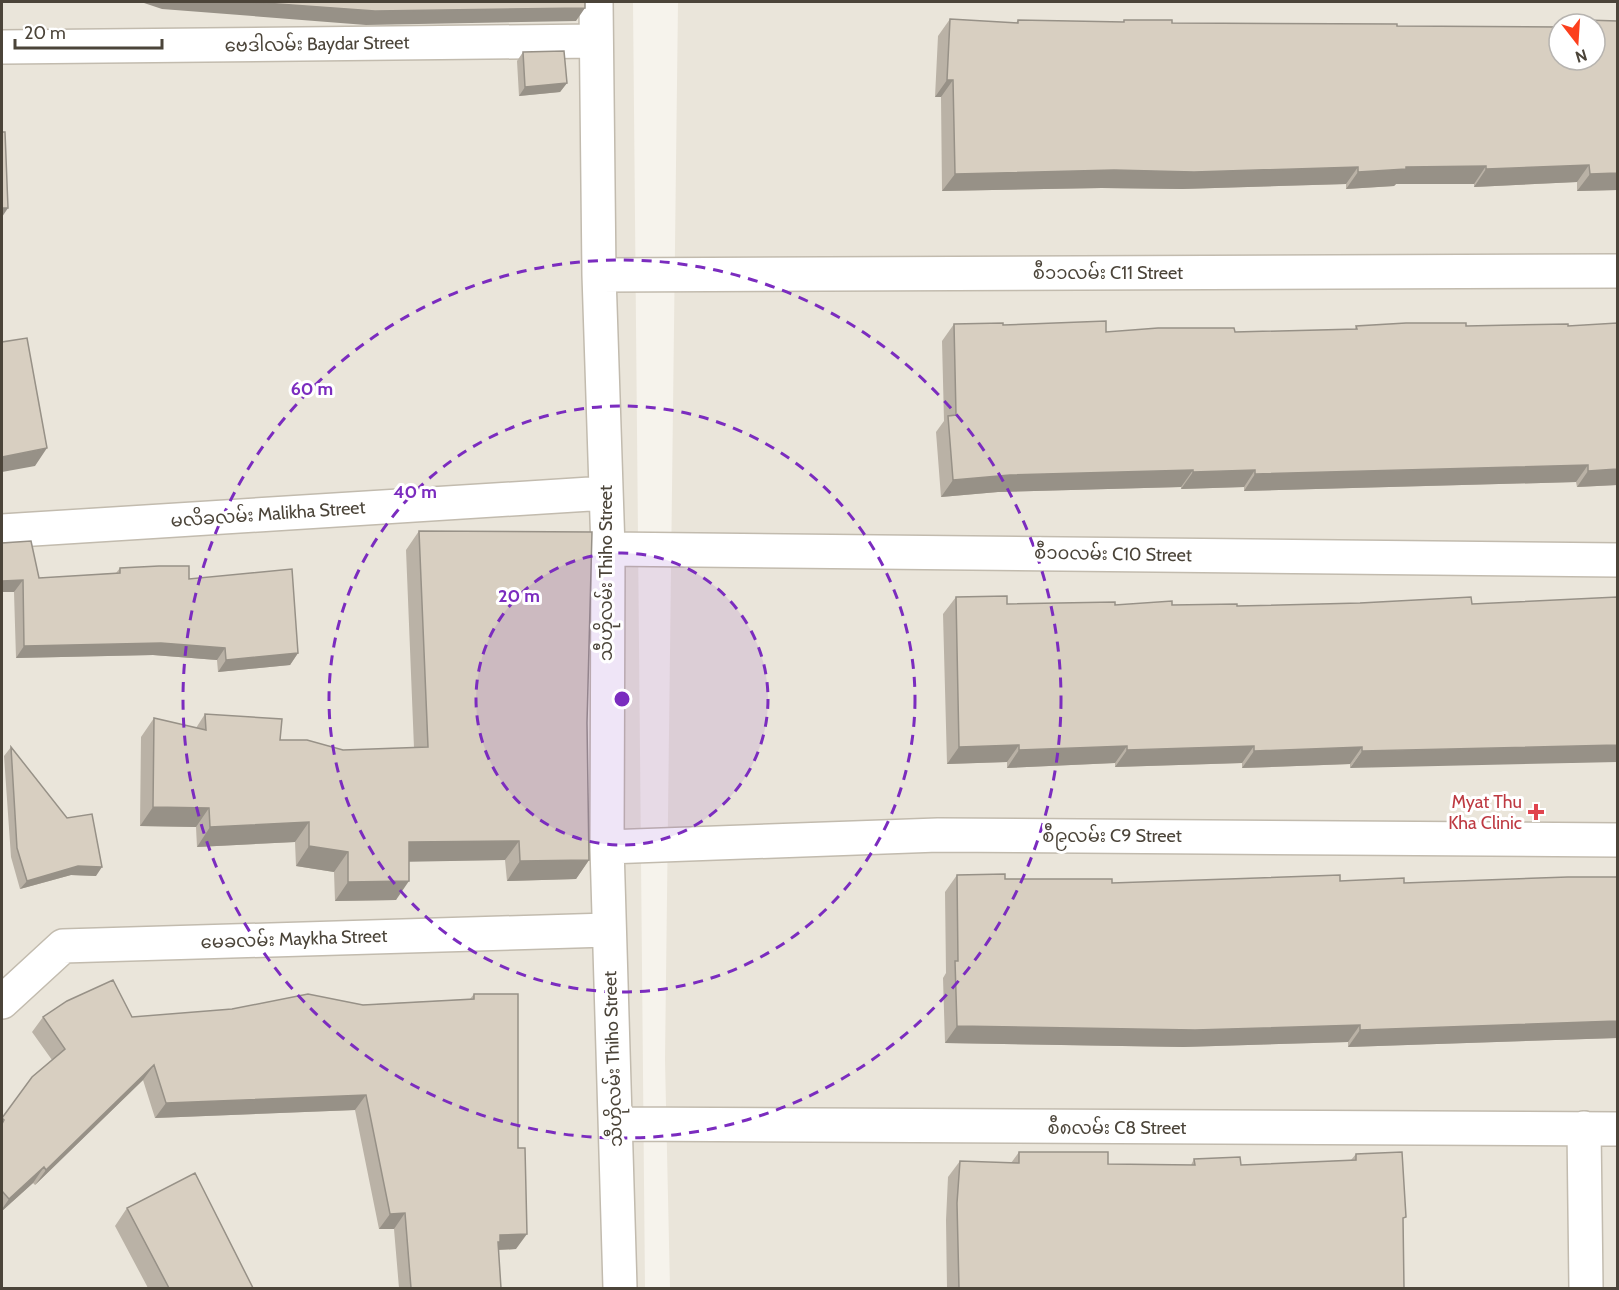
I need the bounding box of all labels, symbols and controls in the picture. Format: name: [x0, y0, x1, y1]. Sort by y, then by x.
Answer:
scale bar: [15, 12, 162, 50]
north arrow: [1547, 12, 1607, 72]
text: 20 m: [24, 22, 66, 44]
street label: ဗေဒါလမ်း Baydar Street: [224, 29, 410, 57]
text: N: [1573, 45, 1589, 67]
street label: စီ၁၁လမ်း C11 Street: [1033, 259, 1183, 284]
text: 60 m: [291, 378, 333, 400]
text: 40 m: [393, 481, 437, 503]
street label: သီဟိုလမ်း Thiho Street: [592, 485, 621, 661]
street label: မလိခလမ်း Malikha Street: [170, 493, 366, 532]
street label: စီ၁၀လမ်း C10 Street: [1034, 539, 1192, 566]
text: 20 m: [498, 585, 540, 607]
centre of rings: [612, 689, 632, 709]
place label: Myat Thu Kha Clinic: [1448, 791, 1522, 834]
marker: Myat Thu Kha Clinic: [1527, 803, 1545, 821]
street label: စီ၉လမ်း C9 Street: [1042, 822, 1182, 851]
street label: မေခလမ်း Maykha Street: [200, 923, 388, 953]
street label: သီဟိုလမ်း Thiho Street: [596, 970, 631, 1148]
street label: စီ၈လမ်း C8 Street: [1048, 1114, 1186, 1139]

